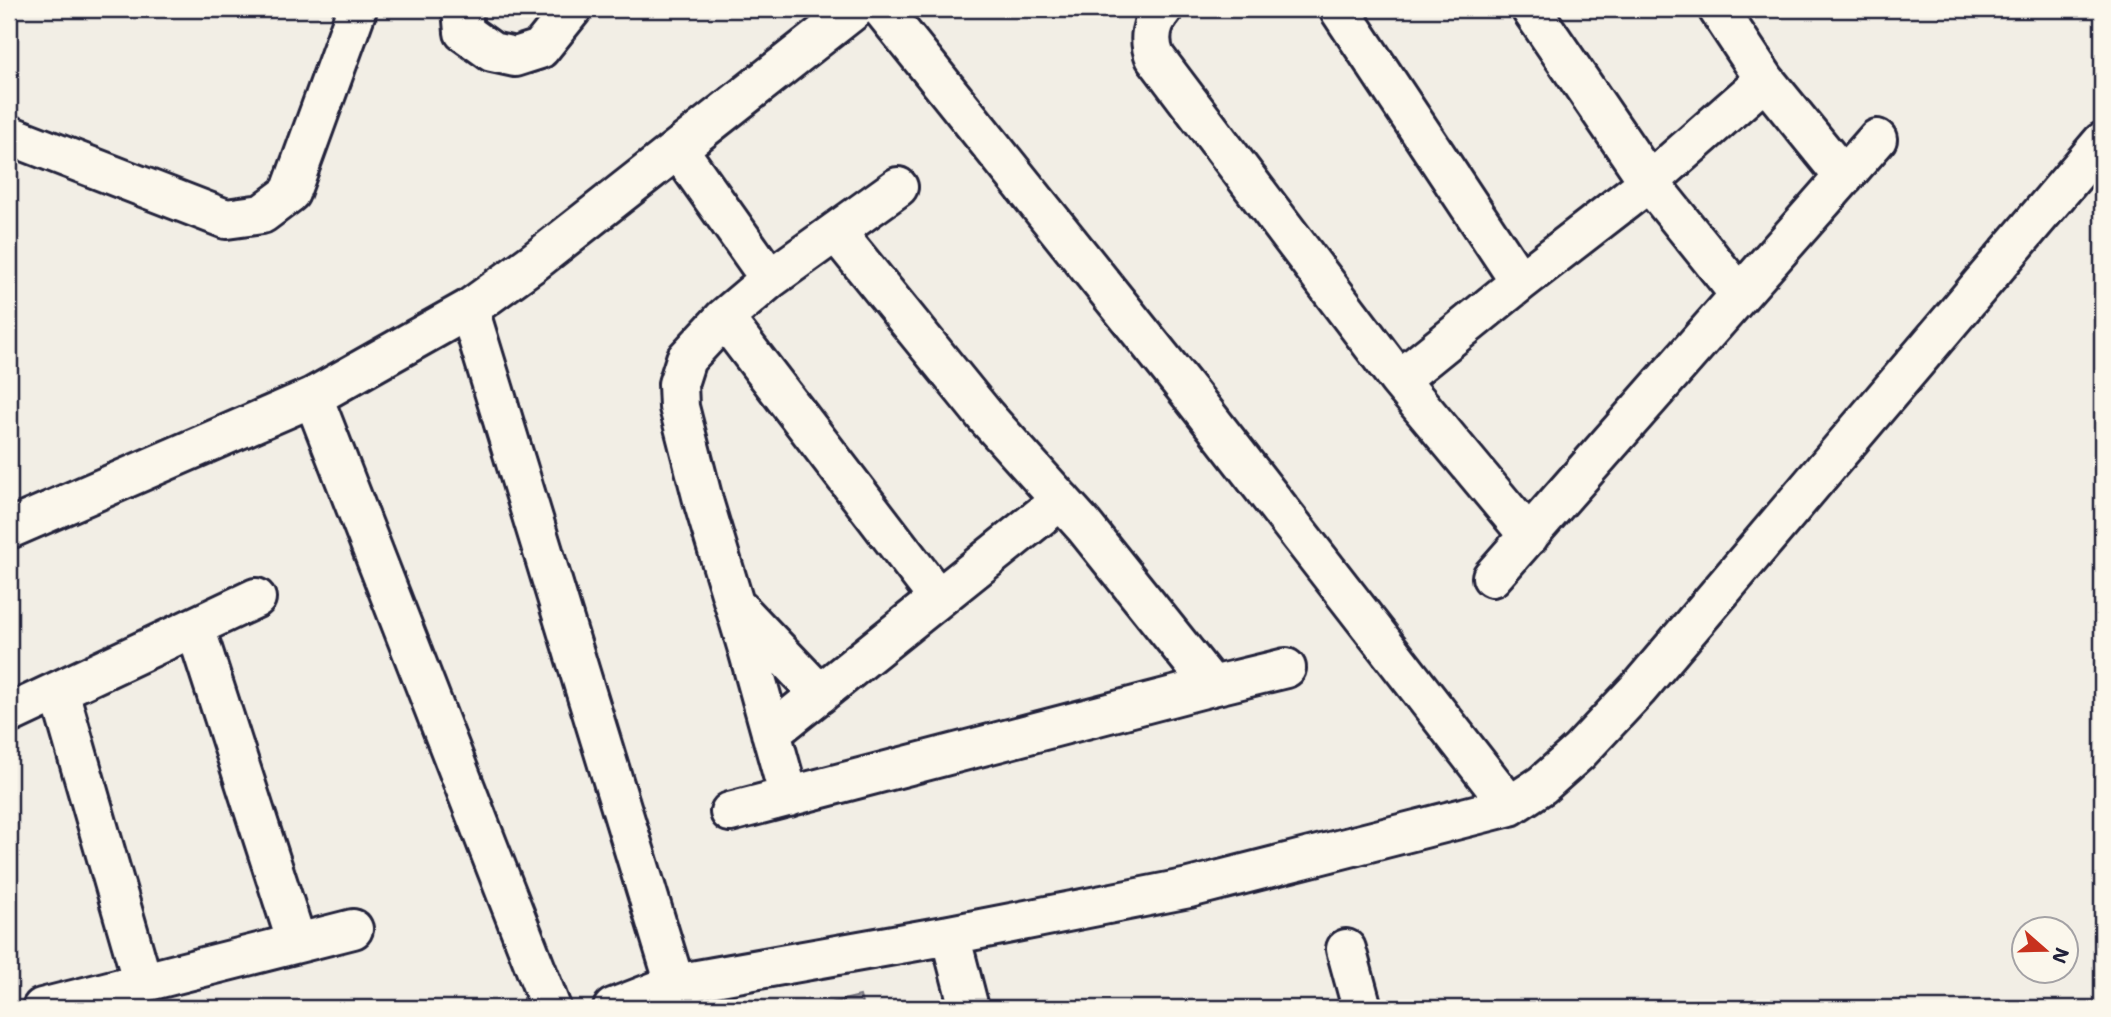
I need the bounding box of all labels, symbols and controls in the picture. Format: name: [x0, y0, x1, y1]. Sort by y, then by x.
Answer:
north arrow: [2010, 916, 2080, 986]
text: N: [2046, 944, 2075, 967]

